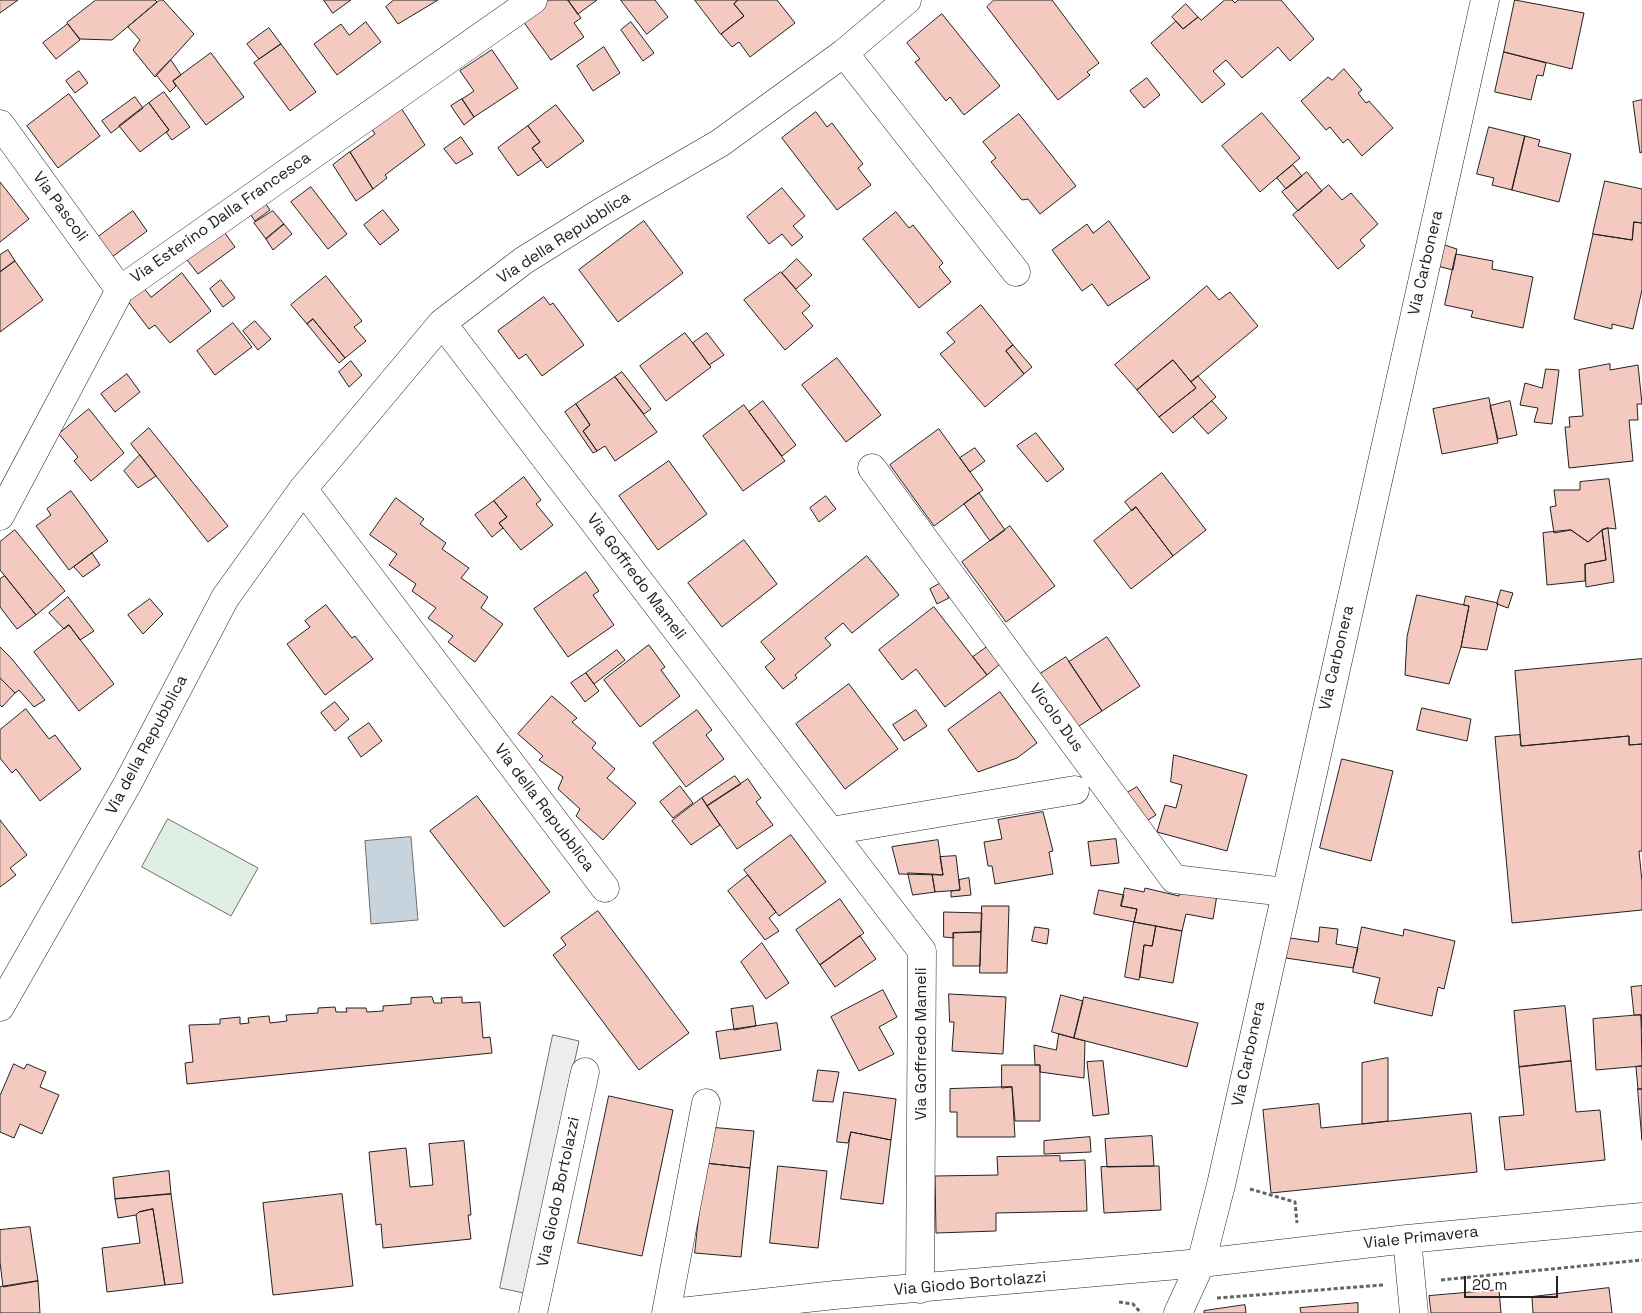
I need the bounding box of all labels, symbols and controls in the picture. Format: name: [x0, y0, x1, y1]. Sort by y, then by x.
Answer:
street label: Via Esterino Dalla Francesca: [127, 148, 315, 288]
street label: Via Pascoli: [28, 168, 92, 246]
street label: Via della Repubblica: [494, 188, 634, 288]
street label: Via Carbonera: [1405, 209, 1447, 317]
street label: Via Goffredo Mameli: [582, 510, 690, 644]
street label: Via Carbonera: [1316, 604, 1358, 712]
street label: Via della Repubblica: [102, 672, 192, 818]
street label: Vicolo Dus: [1025, 680, 1087, 756]
street label: Via della Repubblica: [490, 740, 598, 876]
street label: Via Goffredo Mameli: [912, 967, 932, 1121]
street label: Via Carbonera: [1228, 1000, 1270, 1108]
street label: Via Giodo Bortolazzi: [534, 1115, 584, 1269]
street label: Viale Primavera: [1363, 1222, 1479, 1254]
scale bar: [1467, 1266, 1561, 1298]
street label: Via Giodo Bortolazzi: [893, 1268, 1047, 1300]
text: 20 m: [1472, 1275, 1507, 1294]

